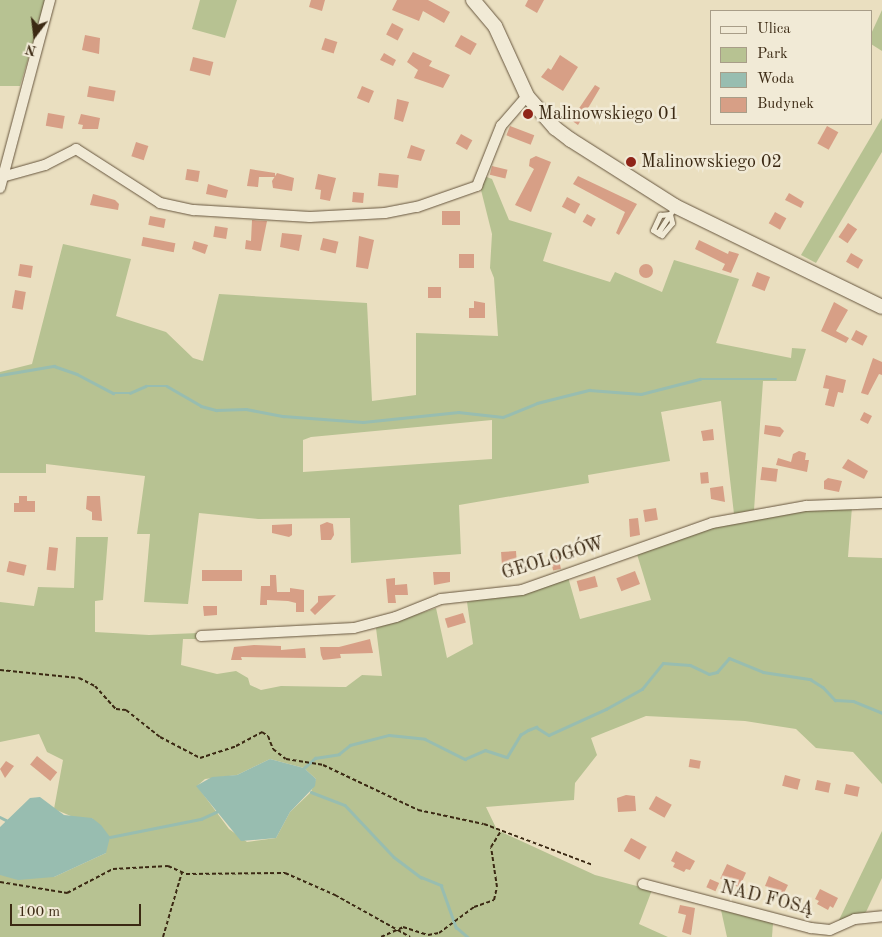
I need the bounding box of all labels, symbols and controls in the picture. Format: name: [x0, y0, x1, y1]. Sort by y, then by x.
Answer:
north arrow: [10, 10, 60, 60]
legend: [710, 10, 872, 125]
text: Ulica: [757, 22, 791, 37]
text: N: [24, 41, 38, 58]
text: Park: [757, 47, 788, 62]
text: Woda: [757, 72, 794, 87]
text: Budynek: [757, 97, 814, 112]
place label: Malinowskiego 01: [538, 103, 679, 125]
marker: Malinowskiego 01: [522, 108, 534, 120]
place label: Malinowskiego 02: [641, 151, 782, 173]
marker: Malinowskiego 02: [625, 156, 637, 168]
street label: GEOLOGÓW: [499, 533, 607, 585]
street label: NAD FOSĄ: [718, 877, 816, 921]
scale bar: [12, 894, 144, 926]
text: 100 m: [18, 905, 60, 920]

